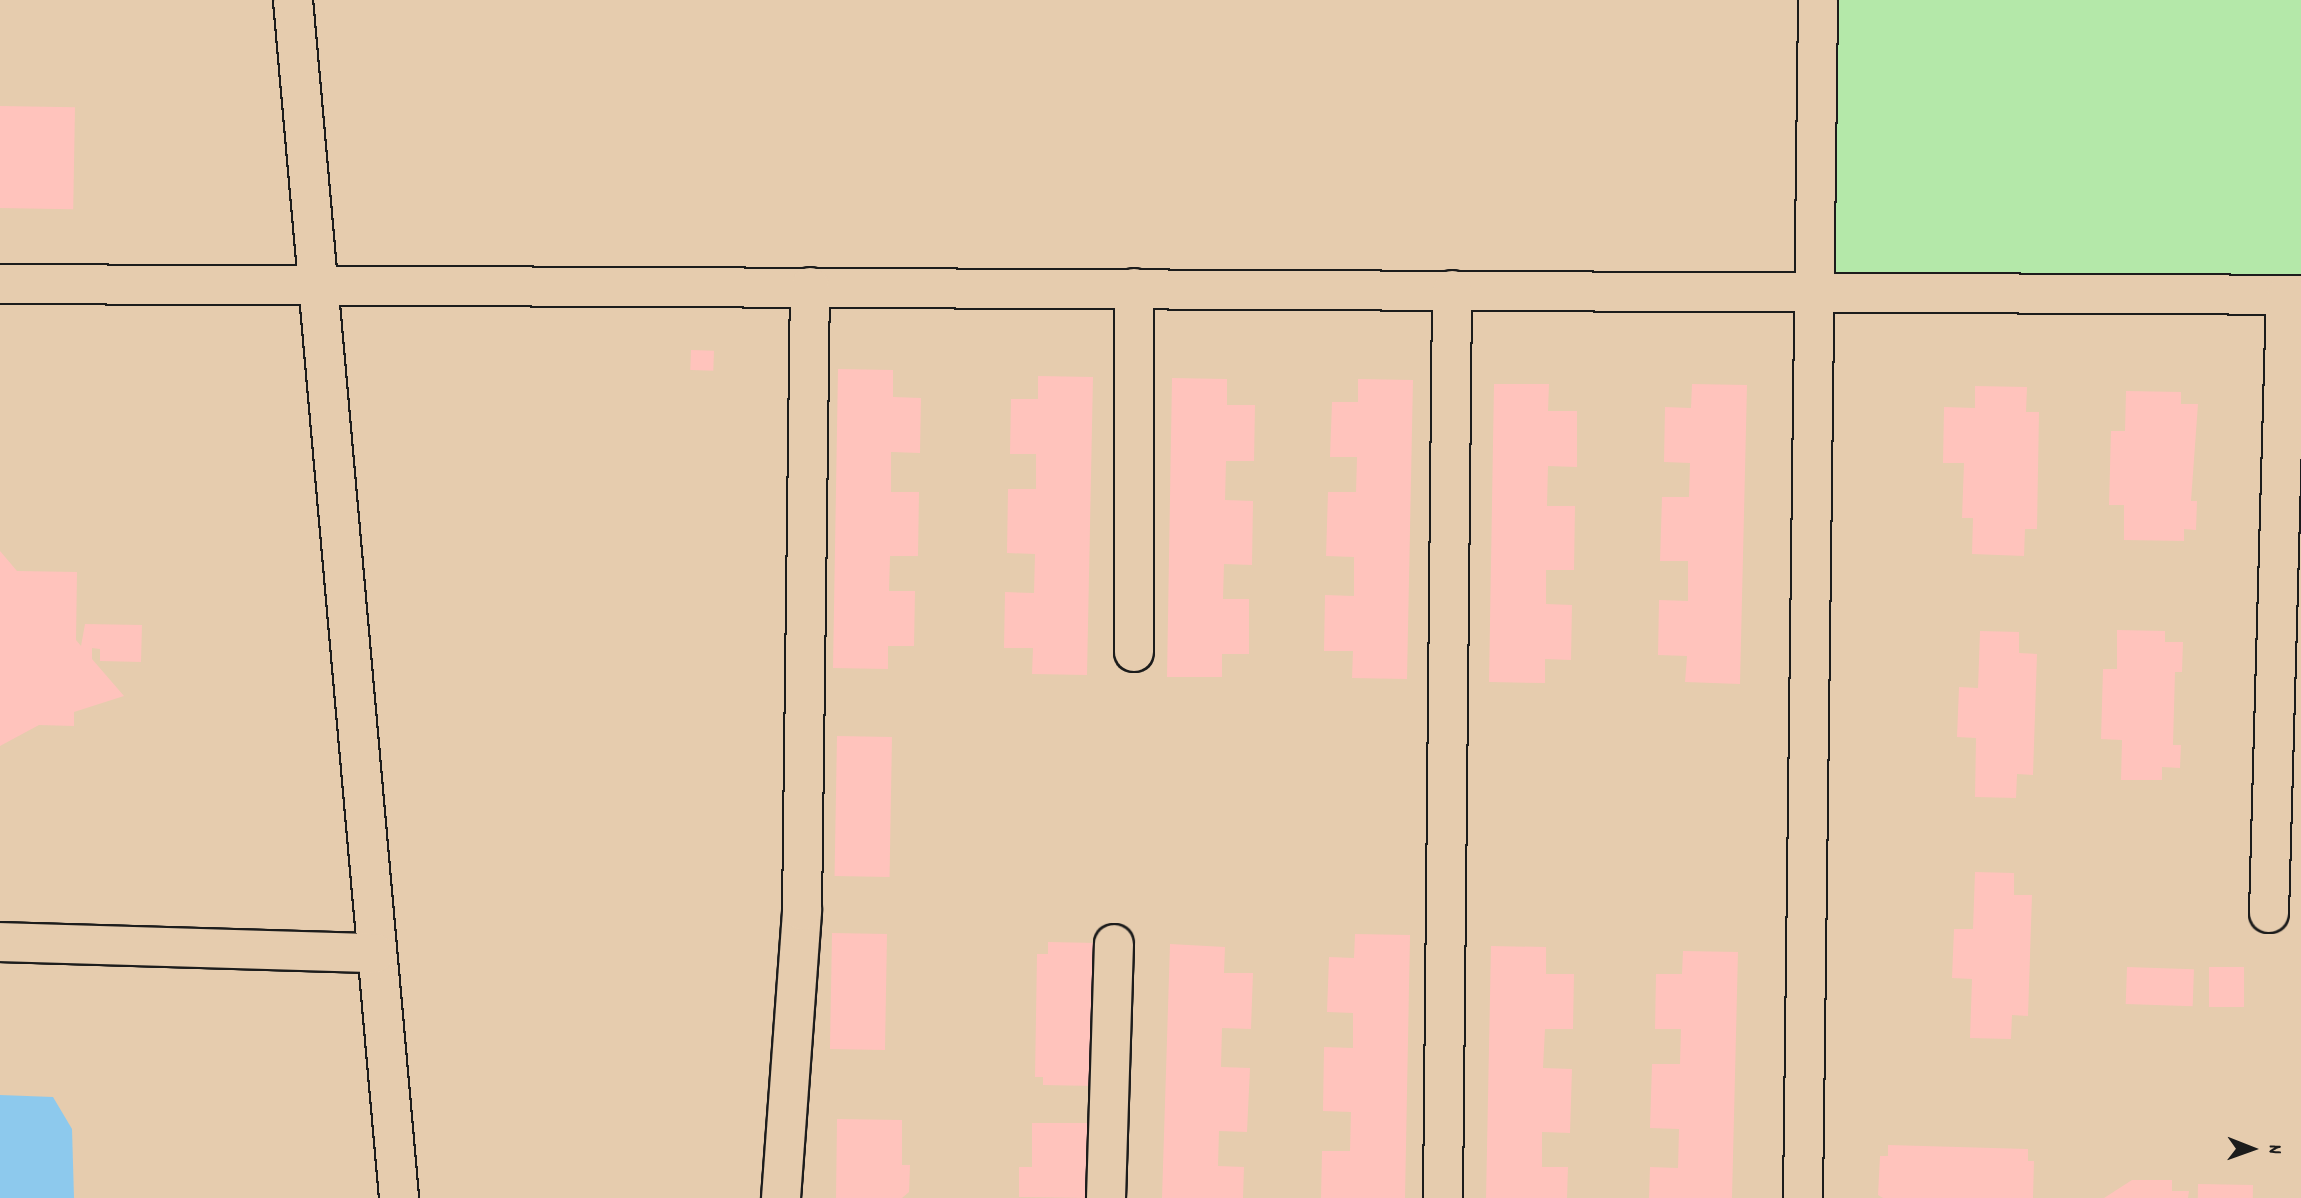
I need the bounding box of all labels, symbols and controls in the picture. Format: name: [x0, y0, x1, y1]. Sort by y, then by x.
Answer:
north arrow: [2217, 1114, 2287, 1184]
text: N: [2260, 1144, 2287, 1154]

